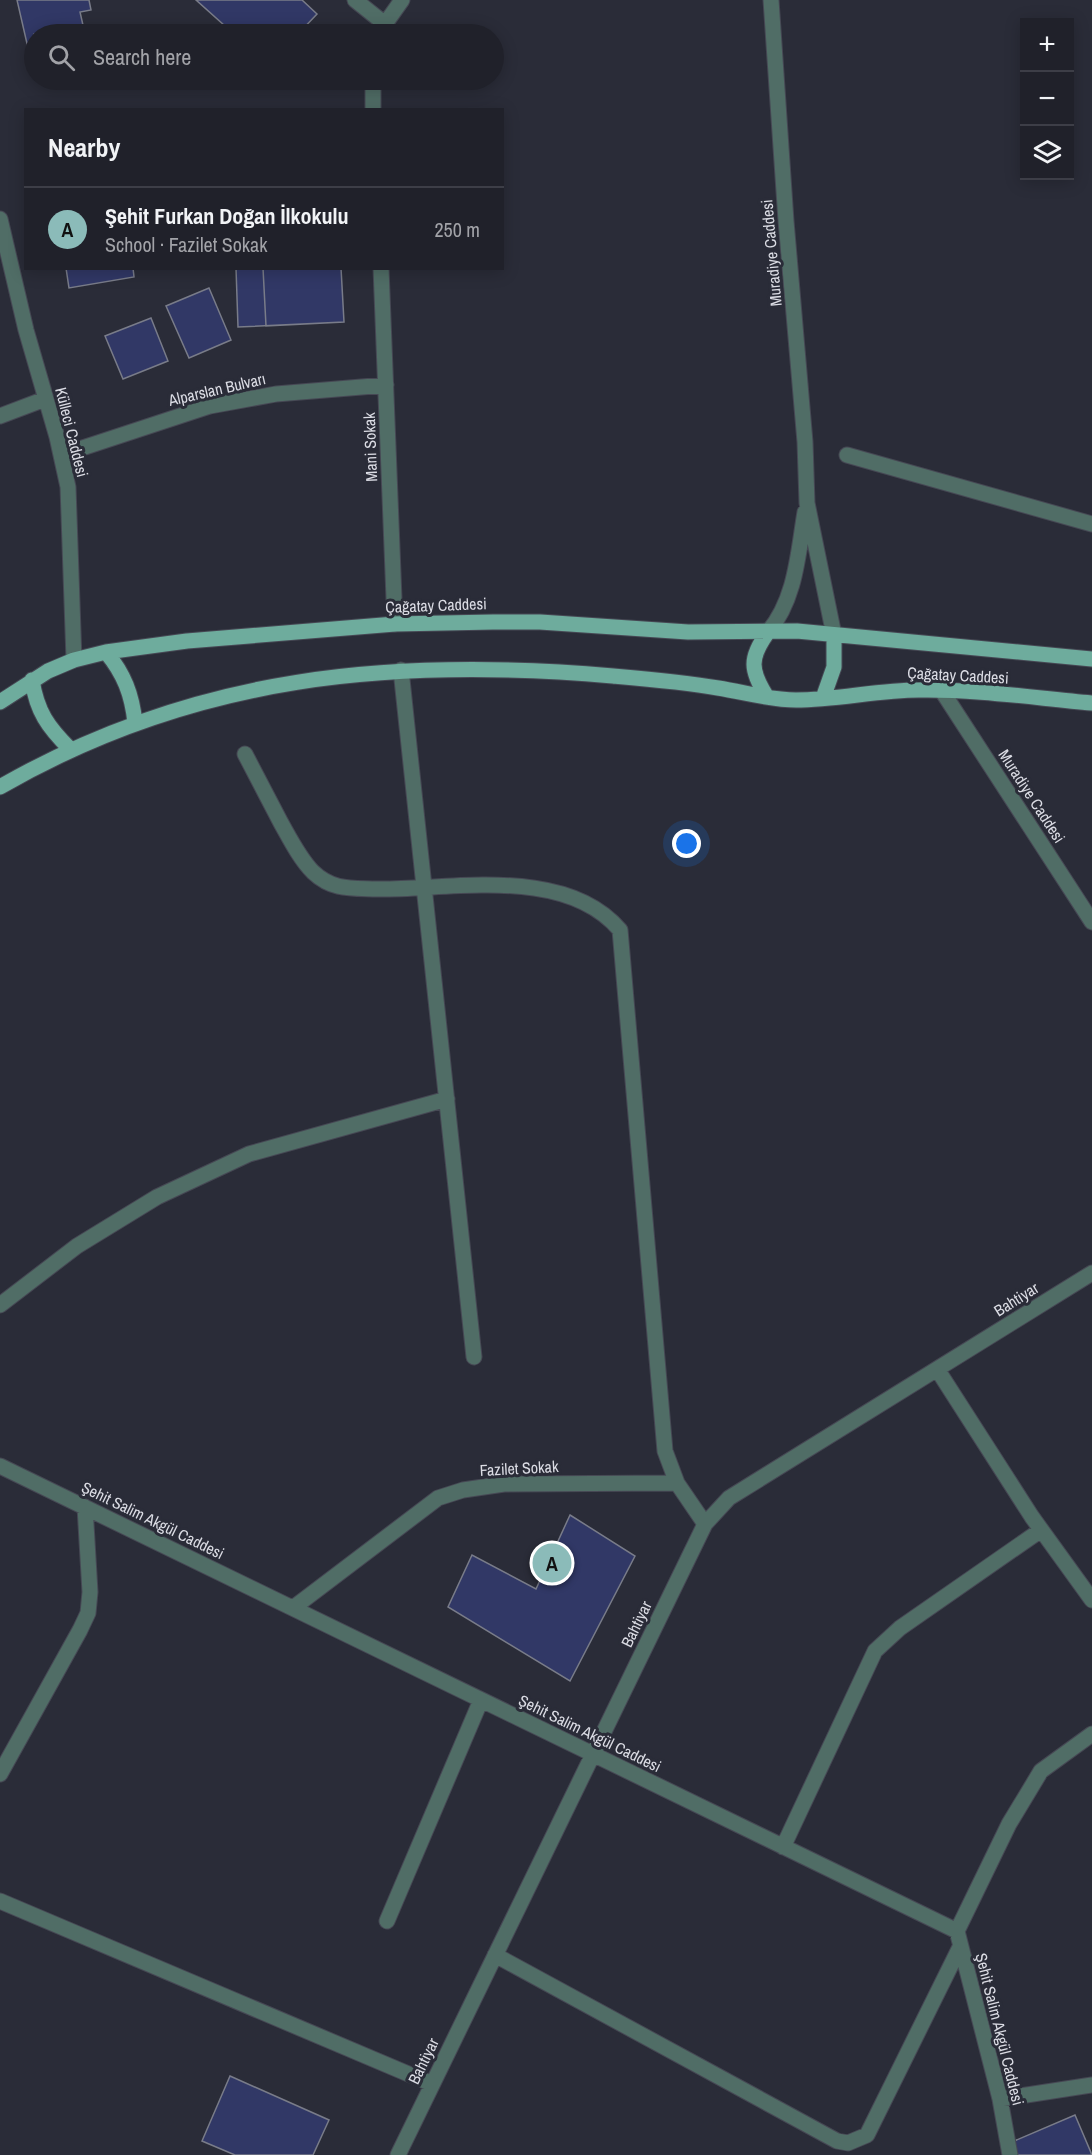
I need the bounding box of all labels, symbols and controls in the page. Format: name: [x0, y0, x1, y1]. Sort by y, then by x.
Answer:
map controls: [1020, 18, 1074, 180]
button: +: [1020, 18, 1074, 72]
search box: [24, 24, 504, 90]
icon: search: [45, 41, 78, 74]
text: Search here: [93, 42, 191, 72]
button: −: [1020, 72, 1074, 126]
button: layers: [1020, 126, 1074, 180]
text: Nearby: [48, 130, 120, 165]
street label: Muradiye Caddesi: [755, 199, 787, 307]
text: Şehit Furkan Doğan İlkokulu: [105, 201, 349, 231]
text: A: [62, 216, 73, 243]
text: 250 m: [434, 216, 480, 243]
text: School · Fazilet Sokak: [105, 231, 267, 258]
street label: Alparslan Bulvarı: [165, 367, 268, 411]
street label: Külleci Caddesi: [50, 385, 94, 479]
street label: Mani Sokak: [358, 412, 382, 482]
street label: Çağatay Caddesi: [385, 592, 487, 618]
street label: Çağatay Caddesi: [907, 661, 1009, 689]
street label: Muradiye Caddesi: [994, 745, 1070, 847]
your location: [672, 829, 701, 858]
street label: Bahtiyar: [989, 1276, 1043, 1321]
street label: Fazilet Sokak: [479, 1455, 559, 1481]
street label: Şehit Salim Akgül Caddesi: [78, 1476, 228, 1564]
pin: A: [532, 1540, 572, 1586]
street label: Bahtiyar: [615, 1597, 657, 1651]
street label: Şehit Salim Akgül Caddesi: [515, 1689, 665, 1777]
street label: Şehit Salim Akgül Caddesi: [970, 1951, 1030, 2107]
street label: Bahtiyar: [402, 2034, 444, 2088]

